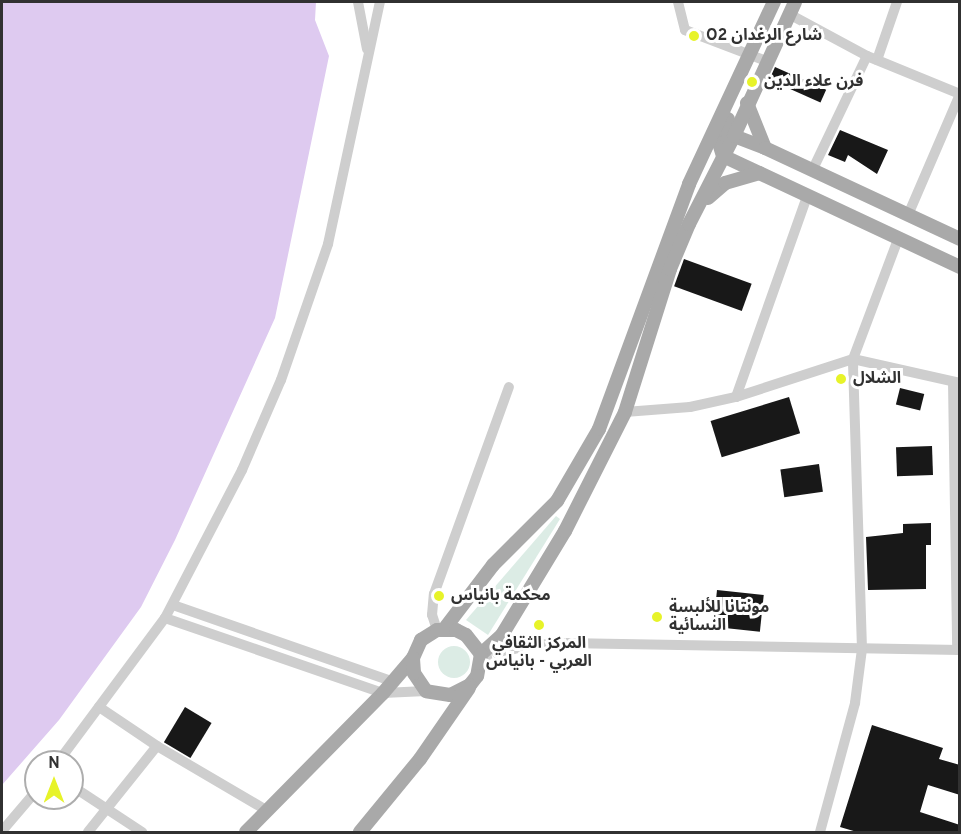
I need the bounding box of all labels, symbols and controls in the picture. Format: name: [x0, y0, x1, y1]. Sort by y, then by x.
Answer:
place label: O2 شارع الرغدان: [706, 26, 822, 46]
marker: O2 شارع الرغدان: [687, 29, 701, 43]
place label: فرن علاء الدين: [764, 72, 863, 92]
marker: فرن علاء الدين: [745, 75, 759, 89]
place label: الشلال: [853, 369, 901, 389]
marker: الشلال: [834, 372, 848, 386]
place label: محكمة بانياس: [451, 586, 551, 606]
marker: محكمة بانياس: [432, 589, 446, 603]
place label: مونتانا للألبسة النسائية: [669, 598, 769, 636]
marker: مونتانا للألبسة النسائية: [650, 610, 664, 624]
marker: المركز الثقافي العربي - بانياس: [532, 618, 546, 632]
place label: المركز الثقافي العربي - بانياس: [486, 634, 592, 672]
north arrow: [24, 750, 84, 810]
text: N: [48, 754, 60, 774]

